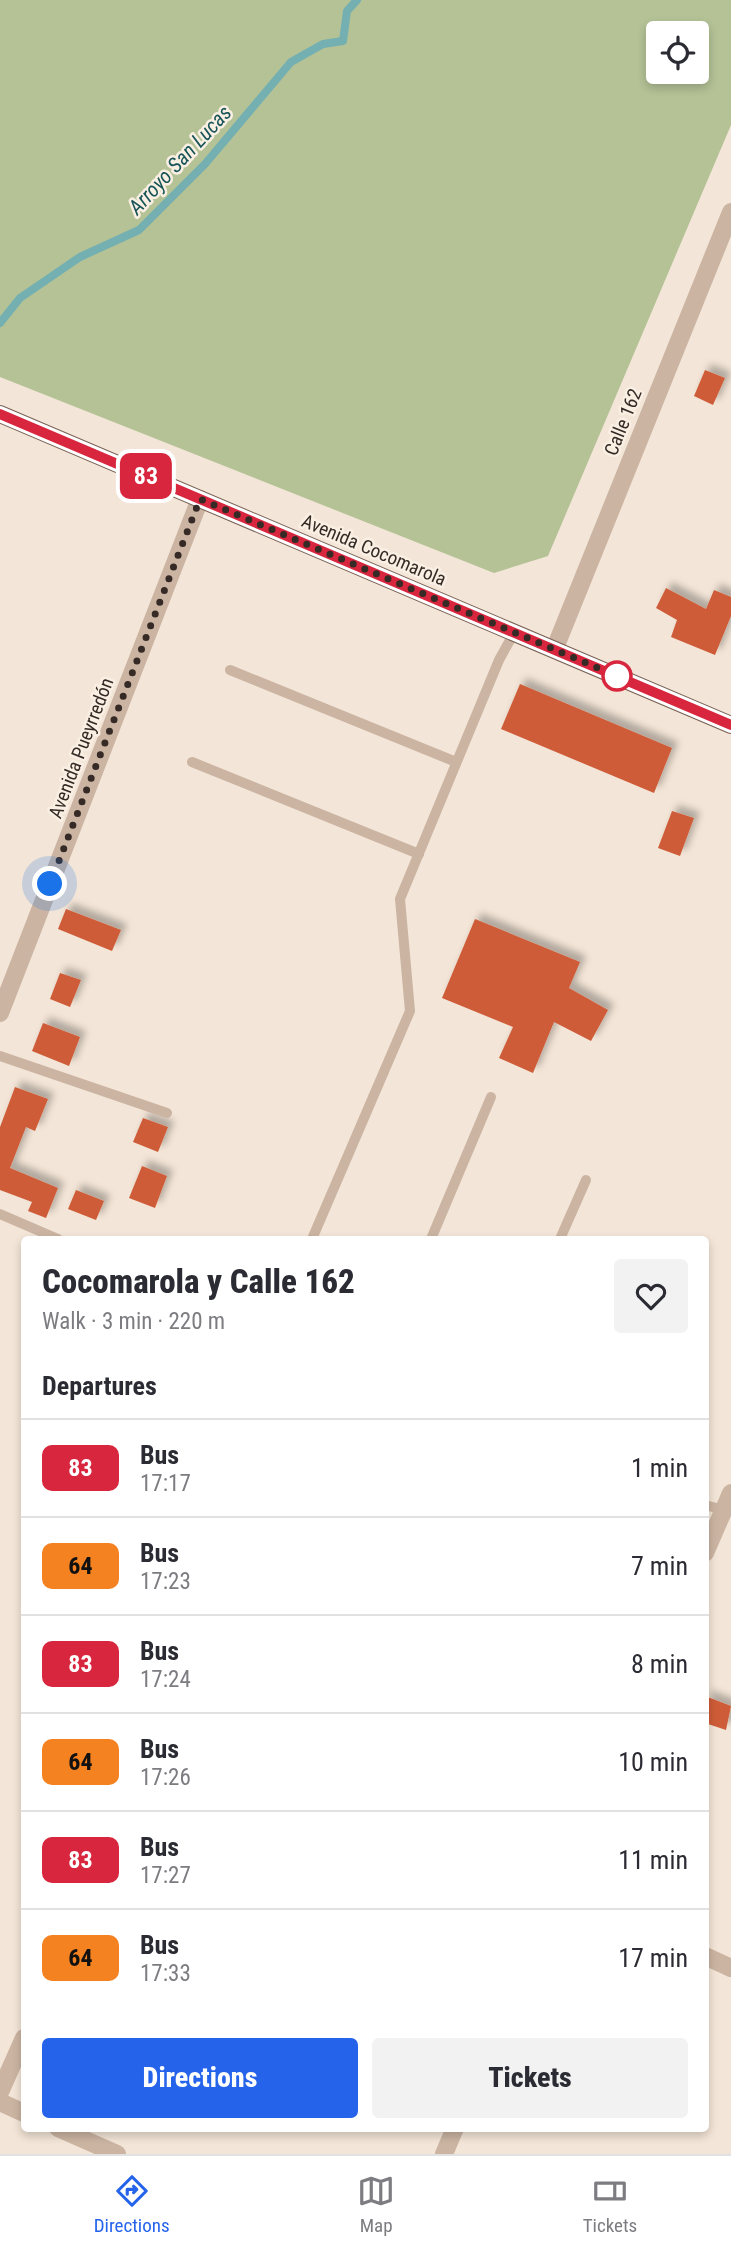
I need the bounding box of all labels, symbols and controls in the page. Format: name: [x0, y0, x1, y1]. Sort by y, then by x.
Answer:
map controls: [646, 21, 709, 84]
button: locate: [646, 21, 709, 84]
water label: Arroyo San Lucas: [123, 101, 236, 220]
street label: Calle 162: [599, 385, 647, 459]
line badge: 83: [114, 453, 178, 499]
text: 83: [134, 462, 158, 490]
street label: Avenida Cocomarola: [298, 509, 450, 591]
unlabelled marker: [602, 661, 632, 691]
street label: Avenida Pueyrredón: [44, 674, 118, 822]
your location: [32, 866, 67, 901]
button: heart: [614, 1259, 688, 1333]
text: Cocomarola y Calle 162: [42, 1262, 355, 1301]
text: Walk · 3 min · 220 m: [42, 1308, 225, 1335]
text: Departures: [42, 1371, 157, 1401]
text: Bus: [140, 1440, 179, 1470]
text: 1 min: [631, 1453, 688, 1483]
text: 83: [68, 1454, 93, 1482]
text: 17:17: [140, 1470, 191, 1497]
text: Bus: [140, 1538, 179, 1568]
text: 7 min: [631, 1551, 688, 1581]
text: 64: [68, 1552, 93, 1580]
text: 17:23: [140, 1568, 191, 1595]
text: Bus: [140, 1636, 179, 1666]
text: 8 min: [631, 1649, 688, 1679]
text: 83: [68, 1650, 93, 1678]
text: 17:24: [140, 1666, 191, 1693]
text: Bus: [140, 1734, 179, 1764]
text: 10 min: [618, 1747, 688, 1777]
text: 64: [68, 1748, 93, 1776]
text: 17:26: [140, 1764, 191, 1791]
text: Bus: [140, 1832, 179, 1862]
text: 11 min: [618, 1845, 688, 1875]
text: 83: [68, 1846, 93, 1874]
text: 17:27: [140, 1862, 191, 1889]
text: Bus: [140, 1930, 179, 1960]
text: 17 min: [618, 1943, 688, 1973]
text: 64: [68, 1944, 93, 1972]
text: 17:33: [140, 1960, 191, 1987]
button: Directions: [42, 2038, 358, 2118]
button: Tickets: [372, 2038, 688, 2118]
tab: Directions: [94, 2172, 170, 2237]
tab: Map: [357, 2172, 395, 2237]
tab: Tickets: [583, 2172, 637, 2237]

